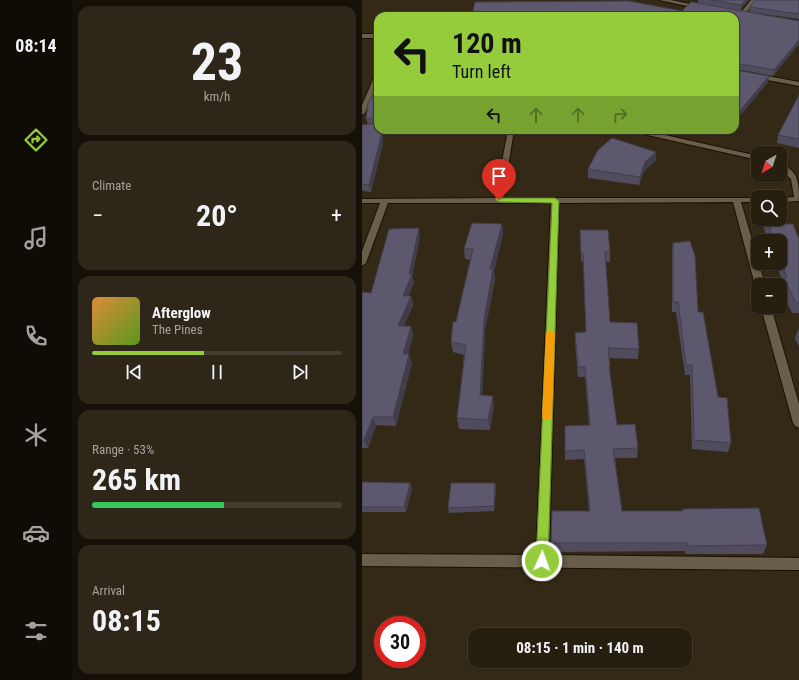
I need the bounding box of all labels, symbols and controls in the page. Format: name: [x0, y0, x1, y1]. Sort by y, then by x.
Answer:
text: 120 m: [452, 27, 522, 60]
icon: left: [386, 28, 438, 80]
text: 23: [191, 32, 243, 93]
text: 08:14: [15, 35, 57, 56]
text: Turn left: [452, 61, 511, 82]
text: km/h: [204, 89, 230, 104]
icon: left: [483, 104, 505, 126]
icon: ahead: [525, 104, 547, 126]
icon: ahead: [567, 104, 589, 126]
icon: right: [609, 104, 631, 126]
icon: directions: [22, 126, 50, 154]
north arrow: [751, 146, 787, 182]
map controls: [751, 146, 787, 314]
pin: [482, 159, 516, 200]
icon: arrive: [488, 165, 510, 187]
text: Climate: [92, 178, 131, 193]
button: search: [751, 190, 787, 226]
text: 20°: [196, 198, 238, 233]
text: −: [92, 203, 103, 228]
text: +: [331, 203, 342, 228]
icon: music: [22, 224, 50, 252]
button: +: [751, 234, 787, 270]
button: −: [751, 278, 787, 314]
text: Afterglow: [152, 304, 211, 322]
icon: phone: [22, 322, 50, 350]
text: The Pines: [152, 322, 203, 337]
icon: previous: [123, 361, 145, 383]
icon: pause: [206, 361, 228, 383]
icon: next: [289, 361, 311, 383]
icon: climate: [22, 421, 50, 449]
text: Range · 53%: [92, 442, 154, 457]
text: 265 km: [92, 462, 181, 497]
icon: car: [22, 519, 50, 547]
position arrow: [521, 540, 563, 582]
text: Arrival: [92, 583, 125, 598]
text: 08:15: [92, 603, 161, 638]
speed limit sign: 30: [374, 616, 426, 668]
icon: filters: [22, 617, 50, 645]
text: 08:15 · 1 min · 140 m: [516, 639, 644, 657]

